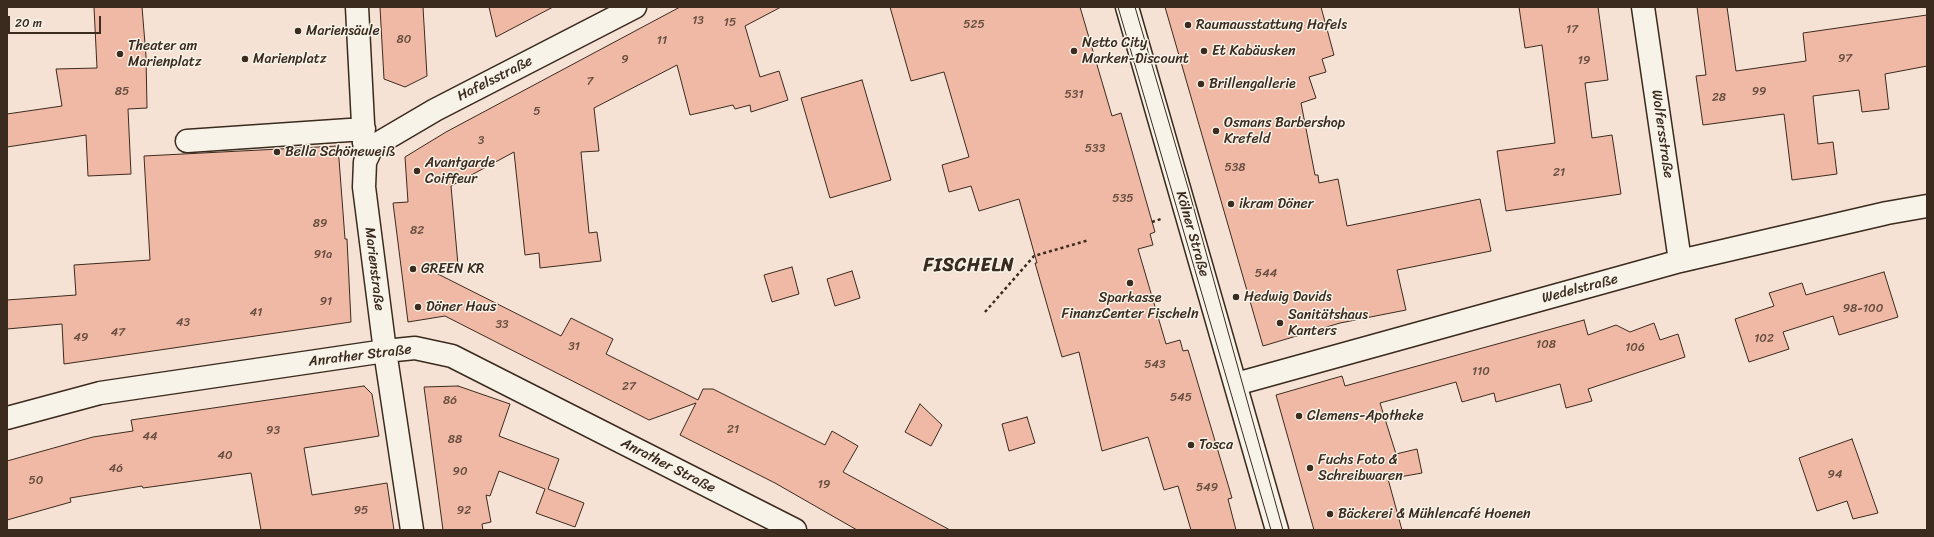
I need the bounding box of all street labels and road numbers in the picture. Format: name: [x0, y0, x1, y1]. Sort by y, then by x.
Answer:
street label: Hafelsstraße: [455, 53, 535, 105]
street label: Wolfersstraße: [1647, 89, 1677, 179]
street label: Kölner Straße: [1172, 189, 1212, 279]
street label: Marienstraße: [361, 226, 387, 312]
street label: Wedelstraße: [1540, 271, 1620, 307]
street label: Anrather Straße: [308, 341, 412, 371]
street label: Anrather Straße: [618, 435, 718, 497]

